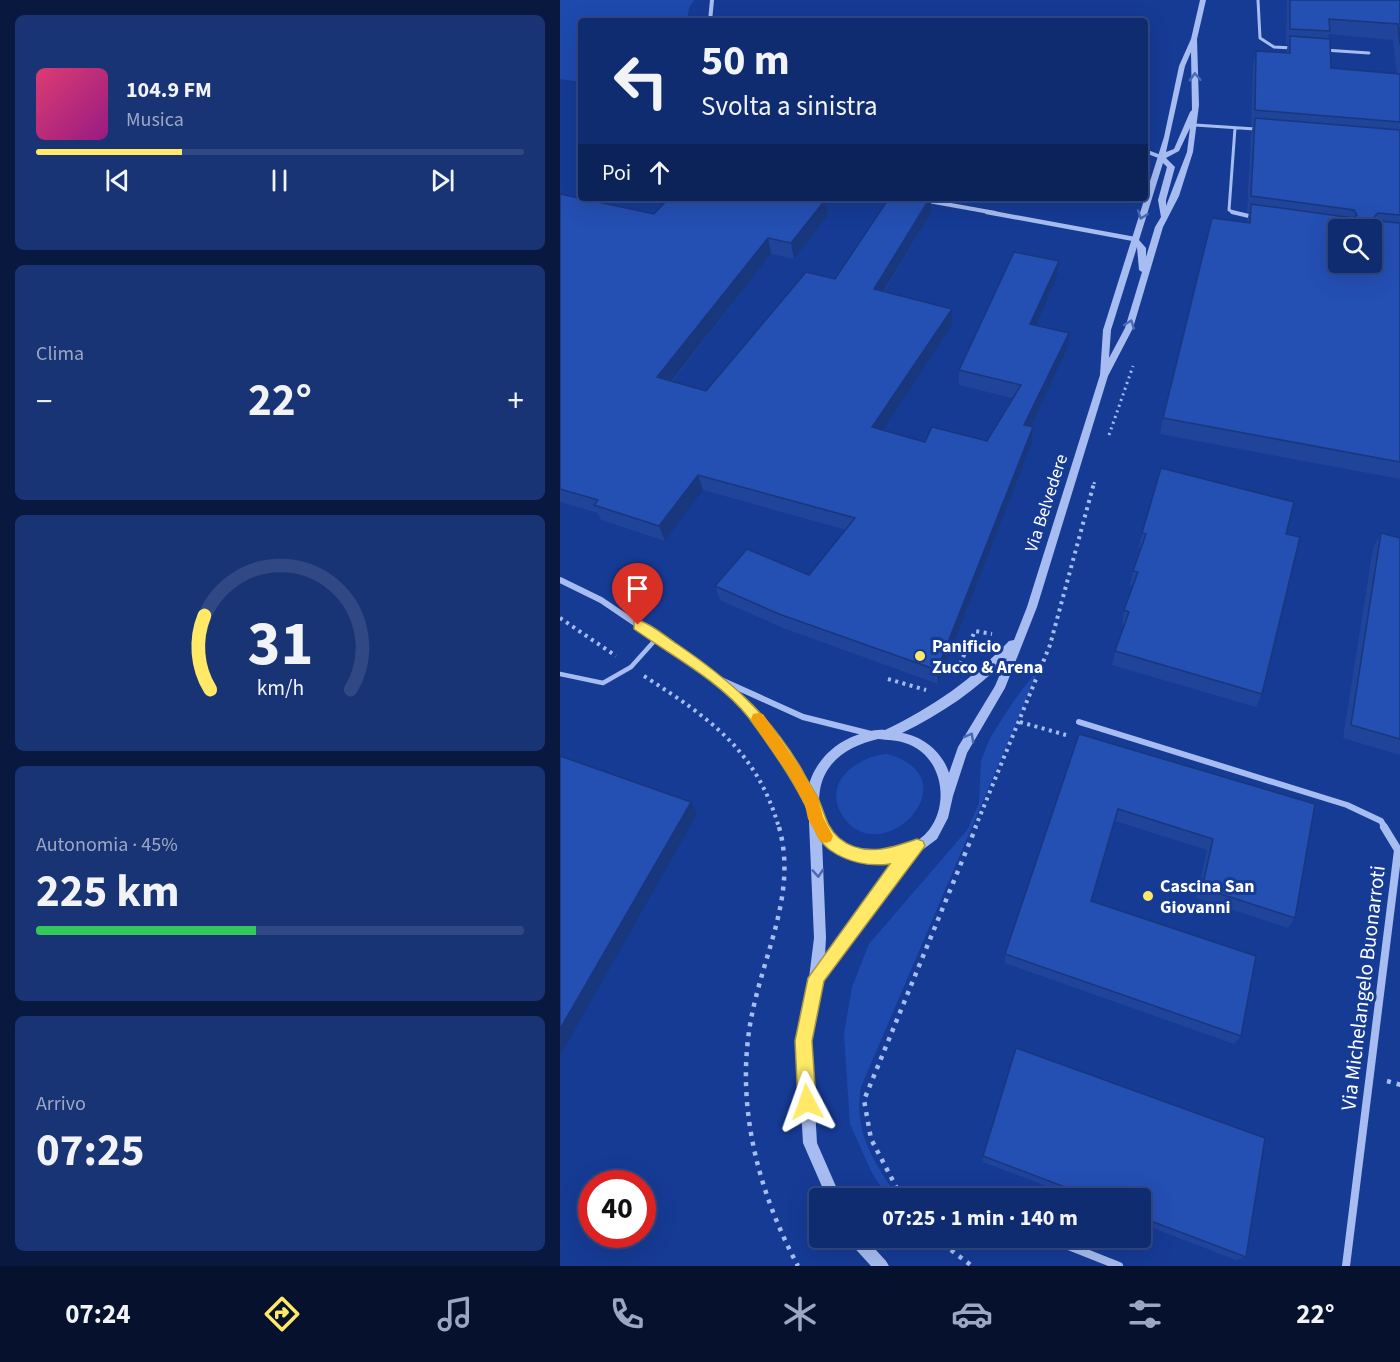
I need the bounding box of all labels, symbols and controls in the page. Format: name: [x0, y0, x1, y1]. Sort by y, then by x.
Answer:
text: 50 m: [701, 31, 790, 91]
icon: left: [602, 42, 680, 120]
one-way arrow: [1189, 72, 1201, 81]
text: 104.9 FM: [126, 74, 212, 106]
text: Svolta a sinistra: [701, 87, 878, 126]
text: Musica: [126, 106, 184, 134]
icon: ahead: [643, 156, 676, 189]
text: Poi: [602, 157, 631, 189]
icon: previous: [101, 164, 134, 197]
icon: pause: [263, 164, 296, 197]
icon: next: [426, 164, 459, 197]
one-way arrow: [1137, 209, 1150, 220]
map controls: [1328, 219, 1382, 273]
button: search: [1328, 219, 1382, 273]
one-way arrow: [1122, 319, 1135, 329]
text: Clima: [36, 340, 84, 368]
text: 22°: [248, 369, 312, 433]
text: −: [36, 378, 52, 425]
text: +: [508, 378, 524, 425]
street label: Via Belvedere: [1019, 451, 1074, 555]
pin: [612, 563, 663, 625]
icon: arrive: [621, 572, 654, 605]
text: 31: [247, 600, 313, 689]
place label: Panificio Zucco & Arena: [932, 634, 1043, 680]
marker: Panificio Zucco & Arena: [913, 649, 927, 663]
text: km/h: [256, 673, 304, 704]
one-way arrow: [963, 733, 974, 743]
text: Autonomia · 45%: [36, 831, 178, 859]
text: 225 km: [36, 860, 180, 924]
street label: Via Michelangelo Buonarroti: [1333, 864, 1393, 1112]
one-way arrow: [811, 868, 824, 877]
place label: Cascina San Giovanni: [1160, 874, 1255, 920]
marker: Cascina San Giovanni: [1141, 889, 1155, 903]
position arrow: [775, 1070, 839, 1134]
text: Arrivo: [36, 1090, 86, 1118]
text: 07:25: [36, 1119, 145, 1183]
speed limit sign: 40: [578, 1170, 656, 1248]
text: 07:25 · 1 min · 140 m: [882, 1202, 1078, 1234]
icon: directions: [261, 1293, 303, 1335]
icon: music: [434, 1293, 476, 1335]
icon: phone: [606, 1293, 648, 1335]
icon: climate: [779, 1293, 821, 1335]
icon: car: [951, 1293, 993, 1335]
icon: filters: [1124, 1293, 1166, 1335]
text: 07:24: [65, 1295, 130, 1334]
text: 22°: [1296, 1295, 1335, 1334]

